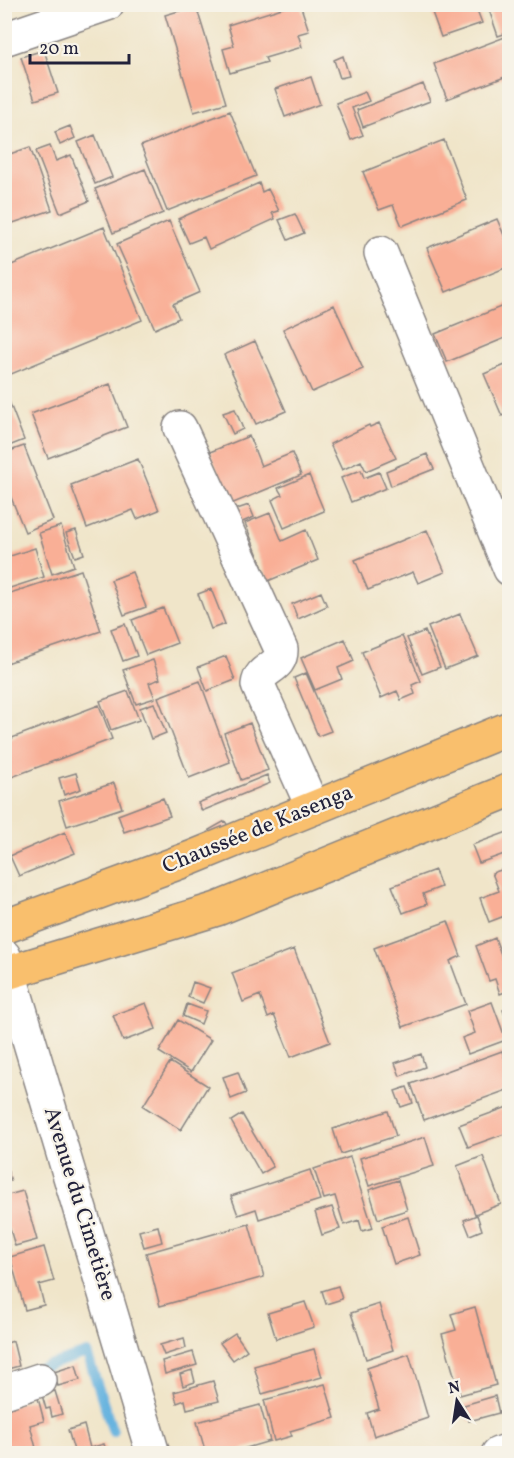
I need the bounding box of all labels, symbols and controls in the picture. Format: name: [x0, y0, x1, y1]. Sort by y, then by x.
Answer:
scale bar: [30, 27, 129, 65]
text: 20 m: [39, 37, 79, 62]
street label: Chaussée de Kasenga: [158, 778, 358, 882]
street label: Avenue du Cimetière: [35, 1103, 123, 1305]
north arrow: [427, 1371, 487, 1431]
text: N: [446, 1376, 463, 1400]

